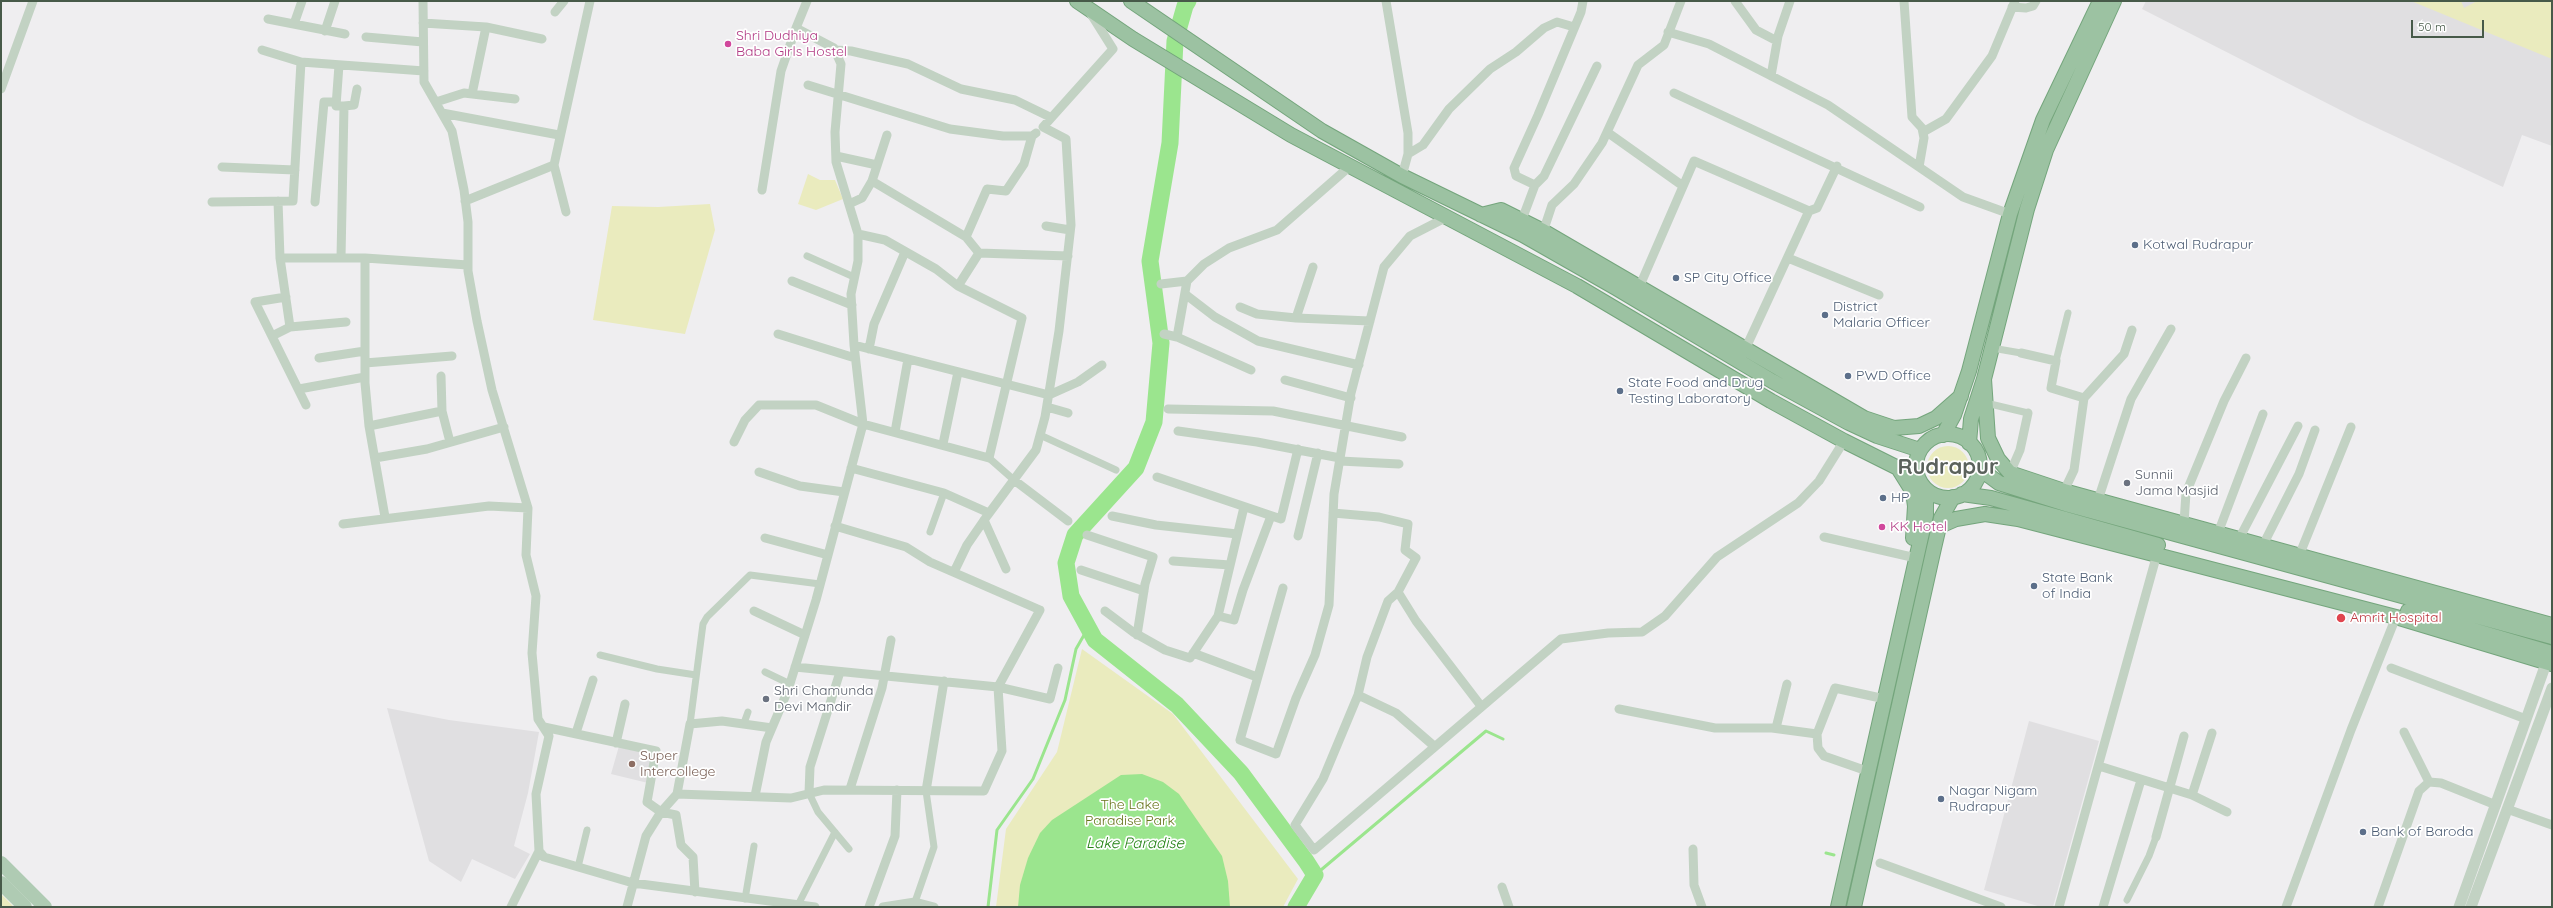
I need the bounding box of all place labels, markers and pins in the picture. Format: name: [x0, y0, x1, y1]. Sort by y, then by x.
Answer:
place label: Shri Dudhiya Baba Girls Hostel: [736, 28, 847, 60]
marker: Shri Dudhiya Baba Girls Hostel: [723, 39, 733, 49]
place label: Kotwal Rudrapur: [2143, 237, 2253, 253]
marker: Kotwal Rudrapur: [2130, 240, 2140, 250]
place label: SP City Office: [1684, 270, 1772, 286]
marker: SP City Office: [1671, 273, 1681, 283]
place label: District Malaria Officer: [1833, 299, 1930, 332]
marker: District Malaria Officer: [1820, 310, 1830, 320]
place label: PWD Office: [1856, 368, 1931, 384]
marker: PWD Office: [1843, 371, 1853, 381]
place label: State Food and Drug Testing Laboratory: [1628, 375, 1763, 408]
marker: State Food and Drug Testing Laboratory: [1615, 386, 1625, 396]
place label: Sunnii Jama Masjid: [2135, 467, 2218, 500]
marker: Sunnii Jama Masjid: [2122, 478, 2132, 488]
place label: HP: [1891, 490, 1909, 506]
marker: HP: [1878, 493, 1888, 503]
place label: KK Hotel: [1890, 519, 1947, 535]
marker: KK Hotel: [1877, 522, 1887, 532]
place label: State Bank of India: [2042, 570, 2113, 602]
marker: State Bank of India: [2029, 581, 2039, 591]
place label: Amrit Hospital: [2350, 610, 2442, 626]
marker: Amrit Hospital: [2335, 612, 2347, 624]
place label: Shri Chamunda Devi Mandir: [774, 683, 873, 716]
marker: Shri Chamunda Devi Mandir: [761, 694, 771, 704]
place label: Super Intercollege: [640, 748, 715, 780]
marker: Super Intercollege: [627, 759, 637, 769]
place label: Nagar Nigam Rudrapur: [1949, 783, 2037, 816]
marker: Nagar Nigam Rudrapur: [1936, 794, 1946, 804]
place label: Bank of Baroda: [2371, 824, 2473, 840]
marker: Bank of Baroda: [2358, 827, 2368, 837]

